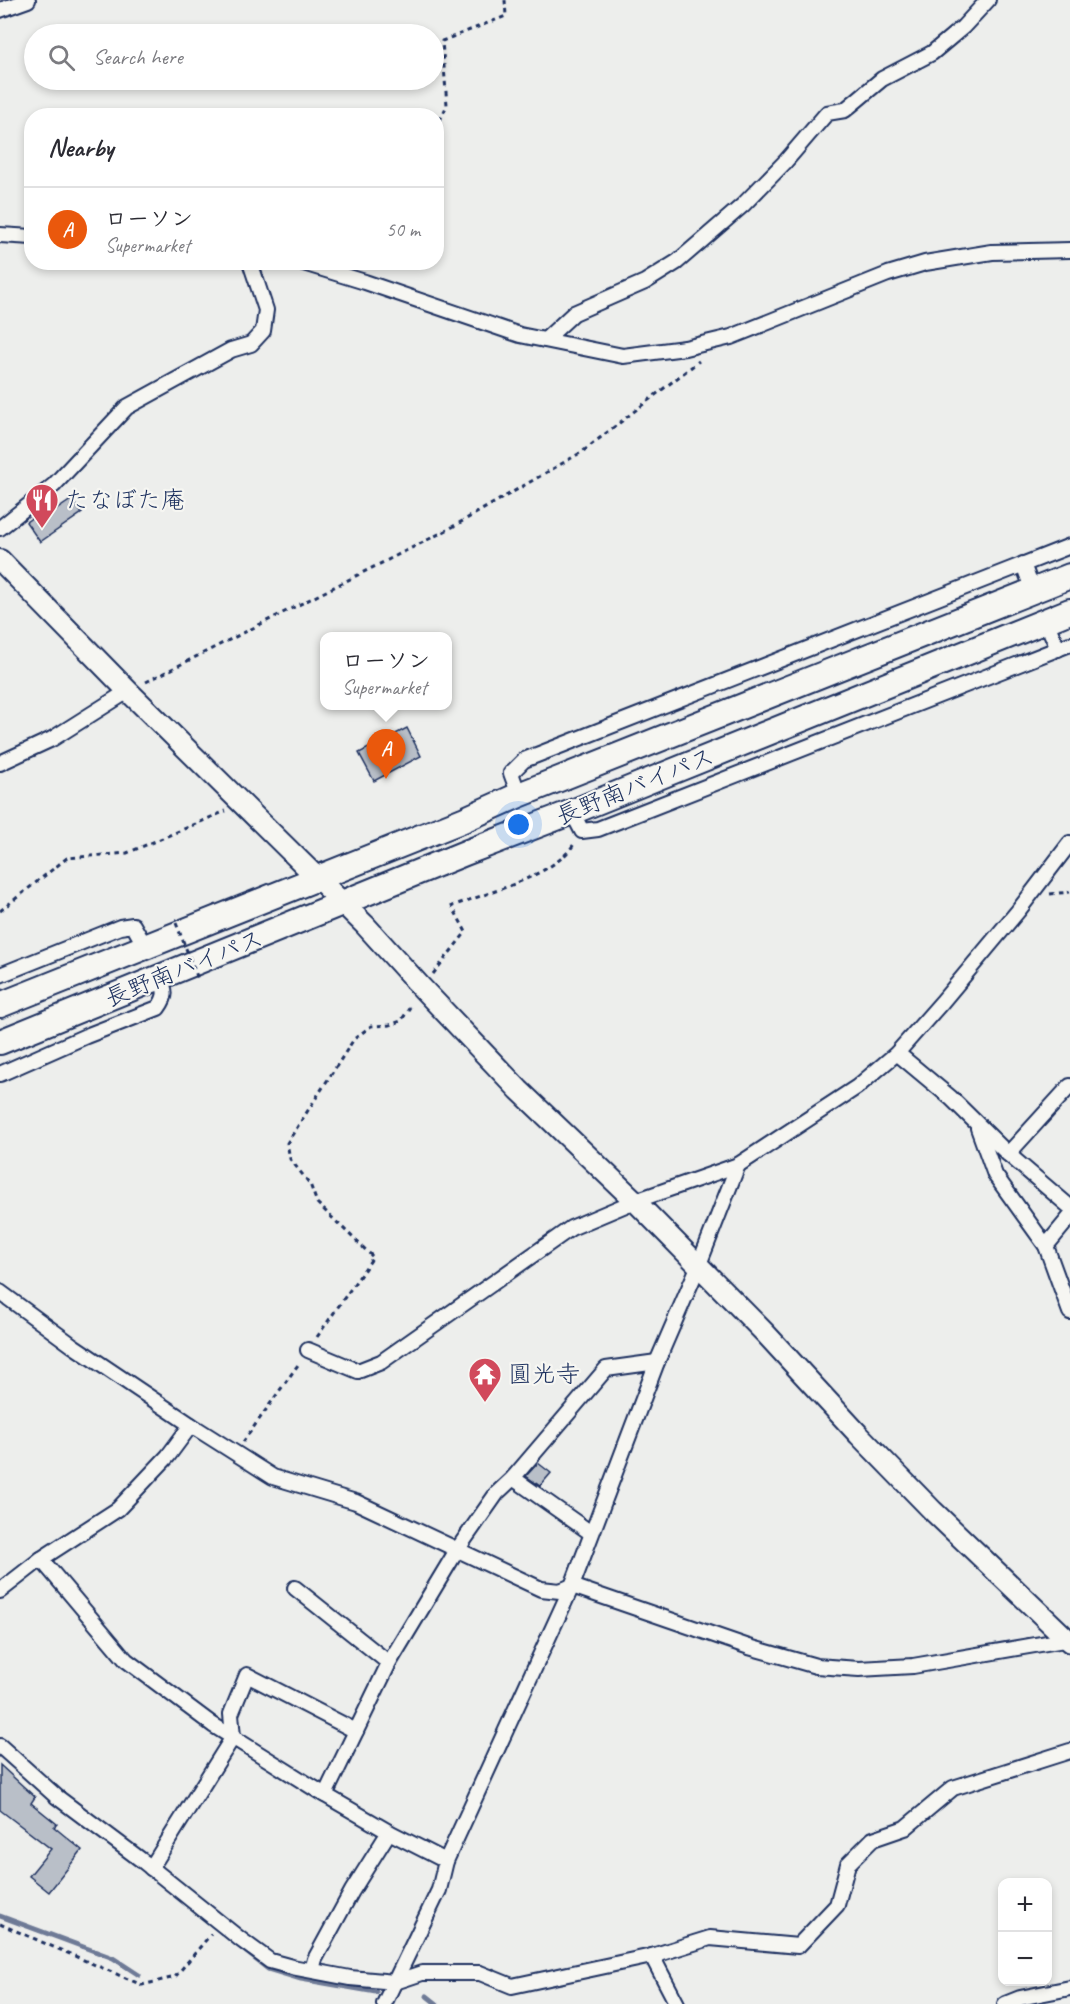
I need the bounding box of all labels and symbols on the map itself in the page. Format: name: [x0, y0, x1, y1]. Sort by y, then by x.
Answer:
restaurant icon: たなぼた庵: [24, 482, 60, 529]
place label: たなぼた庵: [65, 485, 185, 515]
pin: A: [366, 730, 406, 779]
street label: 長野南バイパス: [552, 741, 718, 831]
your location: [504, 810, 533, 839]
street label: 長野南バイパス: [101, 923, 267, 1013]
temple icon: 圓光寺: [467, 1356, 503, 1403]
place label: 圓光寺: [508, 1359, 580, 1389]

